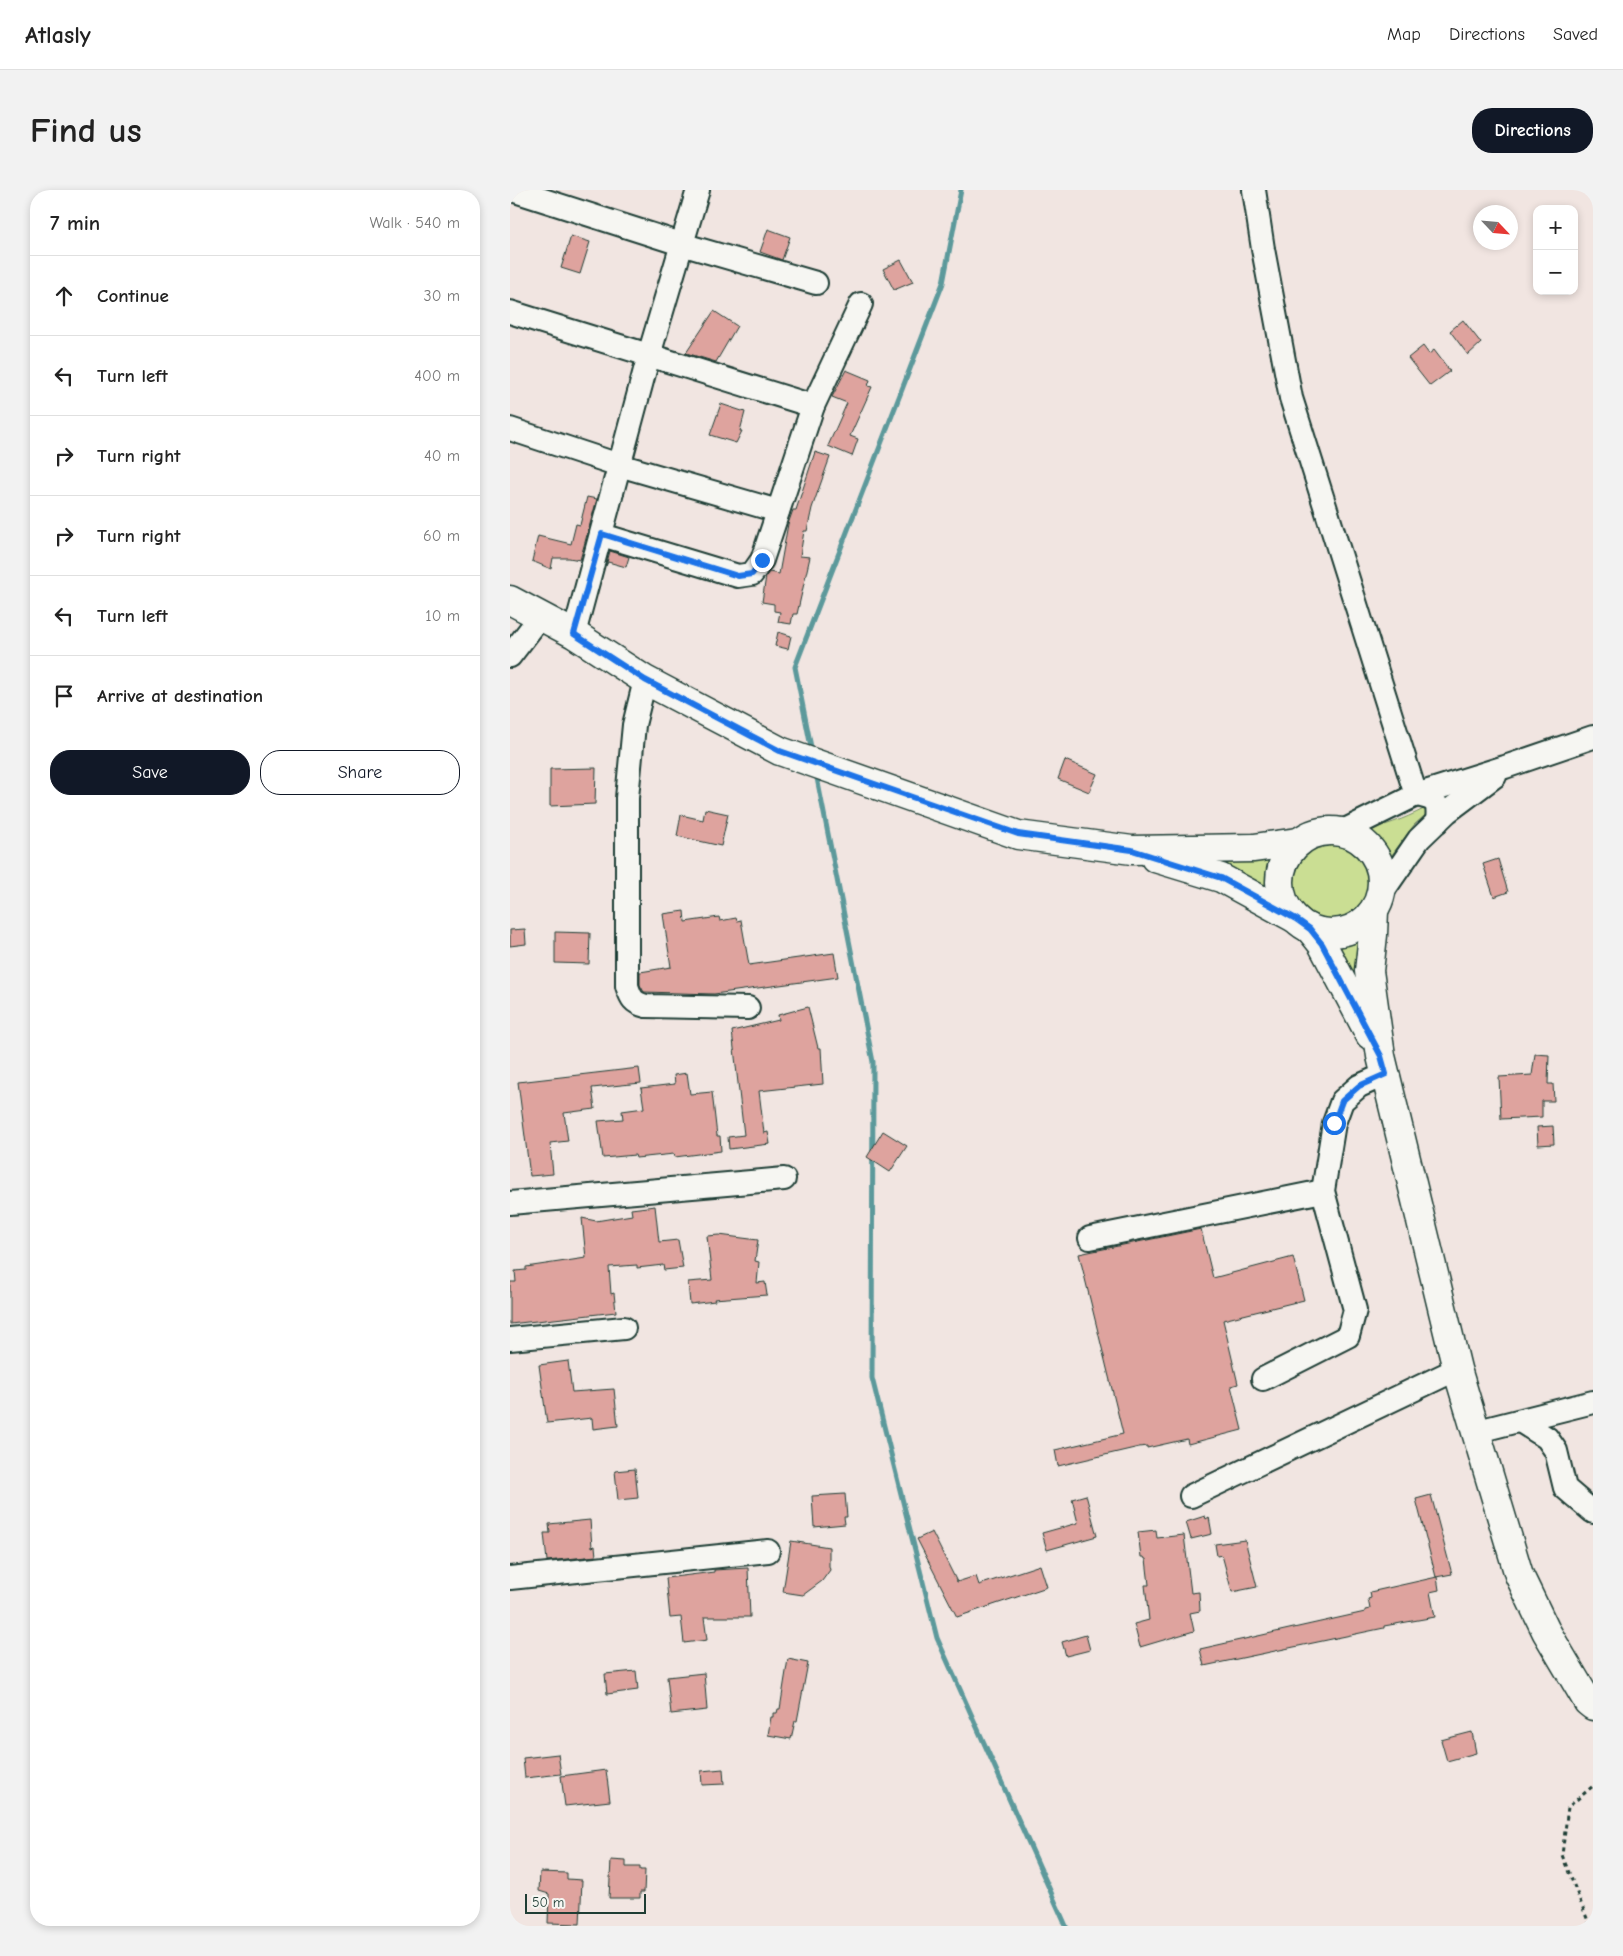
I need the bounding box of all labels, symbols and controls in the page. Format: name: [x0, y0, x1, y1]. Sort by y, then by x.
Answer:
text: Atlasly: [25, 21, 91, 49]
text: Map: [1387, 24, 1421, 45]
text: Directions: [1449, 24, 1525, 45]
text: Saved: [1553, 24, 1598, 45]
button: Directions: [1472, 108, 1593, 153]
text: Find us: [30, 110, 142, 151]
north arrow: [1473, 205, 1518, 250]
map controls: [1533, 205, 1578, 295]
button: +: [1533, 205, 1578, 250]
text: 7 min: [50, 211, 100, 235]
text: Walk · 540 m: [369, 214, 460, 232]
button: −: [1533, 250, 1578, 295]
icon: ahead: [50, 282, 78, 310]
text: Continue: [97, 285, 169, 307]
text: 30 m: [424, 287, 460, 305]
icon: left: [50, 362, 78, 390]
text: Turn left: [97, 365, 168, 387]
text: 400 m: [414, 367, 460, 385]
icon: right: [50, 442, 78, 470]
text: Turn right: [97, 445, 181, 467]
text: 40 m: [424, 447, 460, 465]
icon: right: [50, 522, 78, 550]
text: Turn right: [97, 525, 181, 547]
text: 60 m: [423, 527, 460, 545]
route end: [751, 549, 774, 572]
icon: left: [50, 602, 78, 630]
text: Turn left: [97, 605, 168, 627]
text: 10 m: [425, 607, 460, 625]
icon: arrive: [50, 682, 78, 710]
text: Arrive at destination: [97, 685, 263, 707]
button: Save: [50, 750, 250, 795]
button: Share: [260, 750, 460, 795]
route start: [1323, 1112, 1346, 1135]
scale bar: [525, 1891, 646, 1914]
text: 50 m: [532, 1894, 564, 1911]

